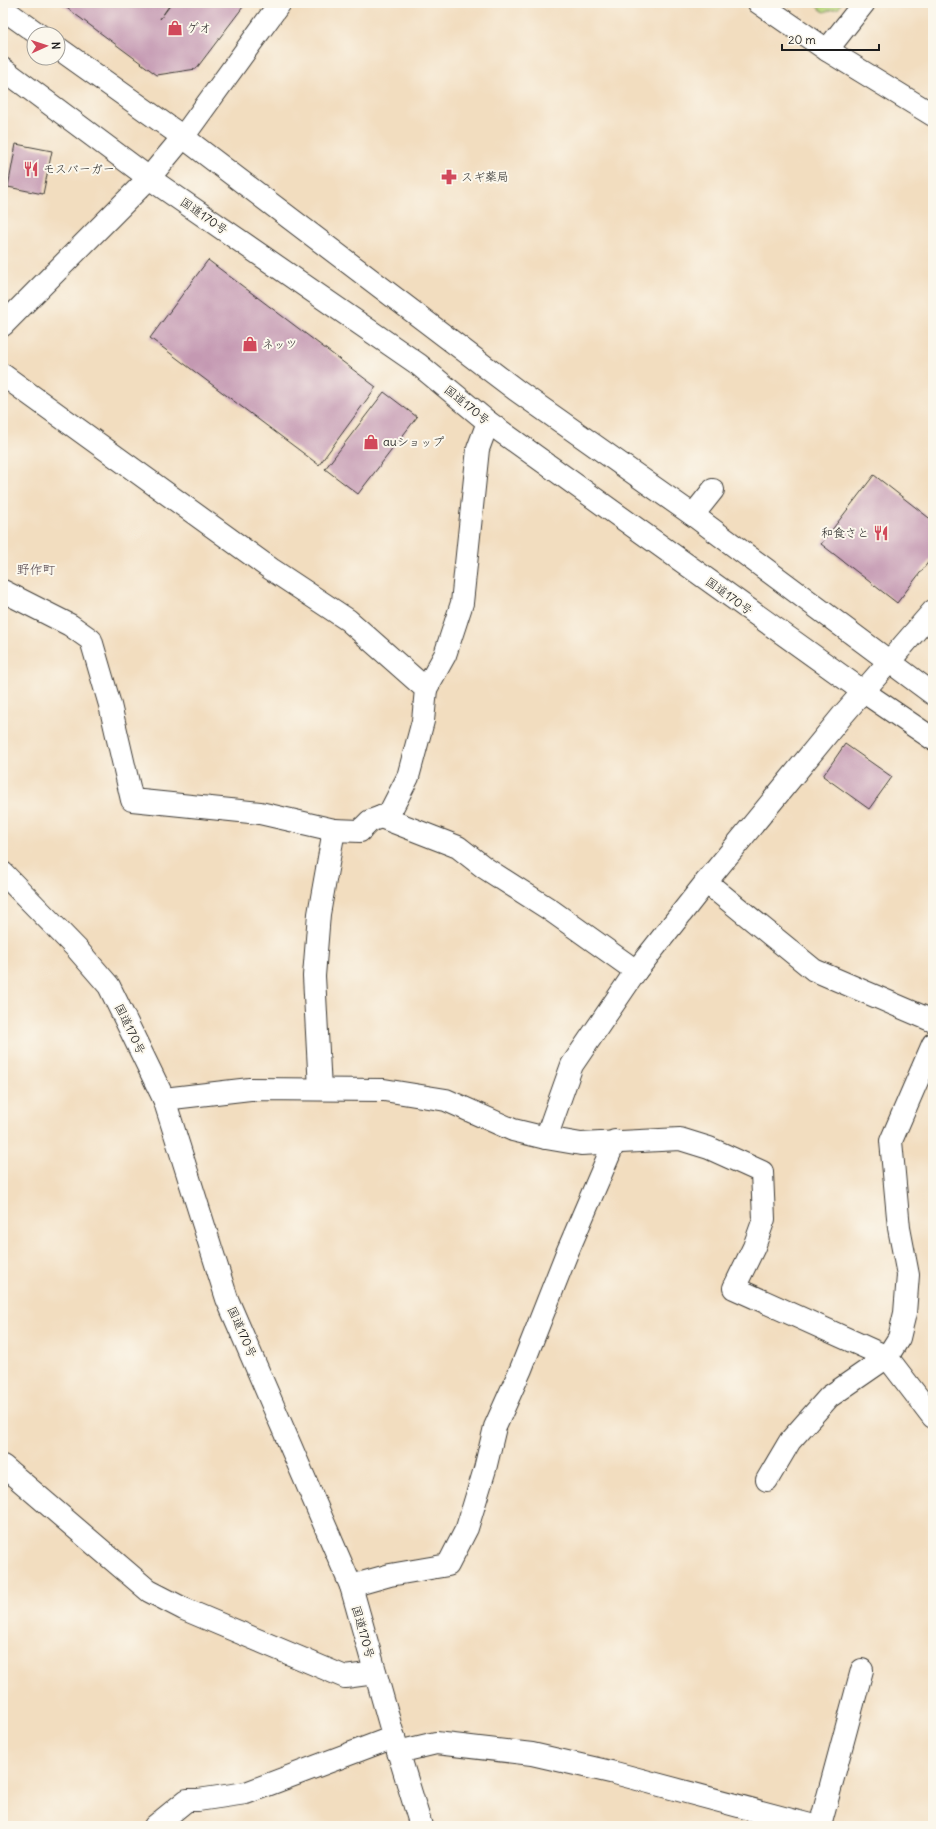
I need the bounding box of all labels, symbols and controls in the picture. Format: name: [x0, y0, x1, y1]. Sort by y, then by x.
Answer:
shop icon: ゲオ: [166, 19, 184, 37]
place label: ゲオ: [187, 20, 211, 35]
north arrow: [26, 26, 66, 66]
scale bar: [782, 26, 879, 52]
text: 20 m: [788, 32, 816, 47]
text: N: [49, 41, 63, 50]
restaurant icon: モスバーガー: [22, 160, 40, 178]
place label: モスバーガー: [43, 161, 115, 176]
pharmacy icon: スギ薬局: [440, 168, 458, 186]
place label: スギ薬局: [461, 169, 509, 184]
street label: 国道170号: [178, 194, 231, 237]
shop icon: ネッツ: [241, 335, 259, 353]
place label: ネッツ: [262, 336, 298, 351]
street label: 国道170号: [441, 382, 493, 428]
shop icon: auショップ: [362, 433, 380, 451]
place label: auショップ: [383, 434, 444, 449]
restaurant icon: 和食さと: [872, 524, 890, 542]
place label: 和食さと: [821, 525, 869, 540]
district label: 野作町: [16, 561, 56, 578]
street label: 国道170号: [703, 573, 756, 618]
street label: 国道170号: [112, 1001, 149, 1057]
street label: 国道170号: [225, 1304, 260, 1360]
street label: 国道170号: [349, 1604, 378, 1660]

